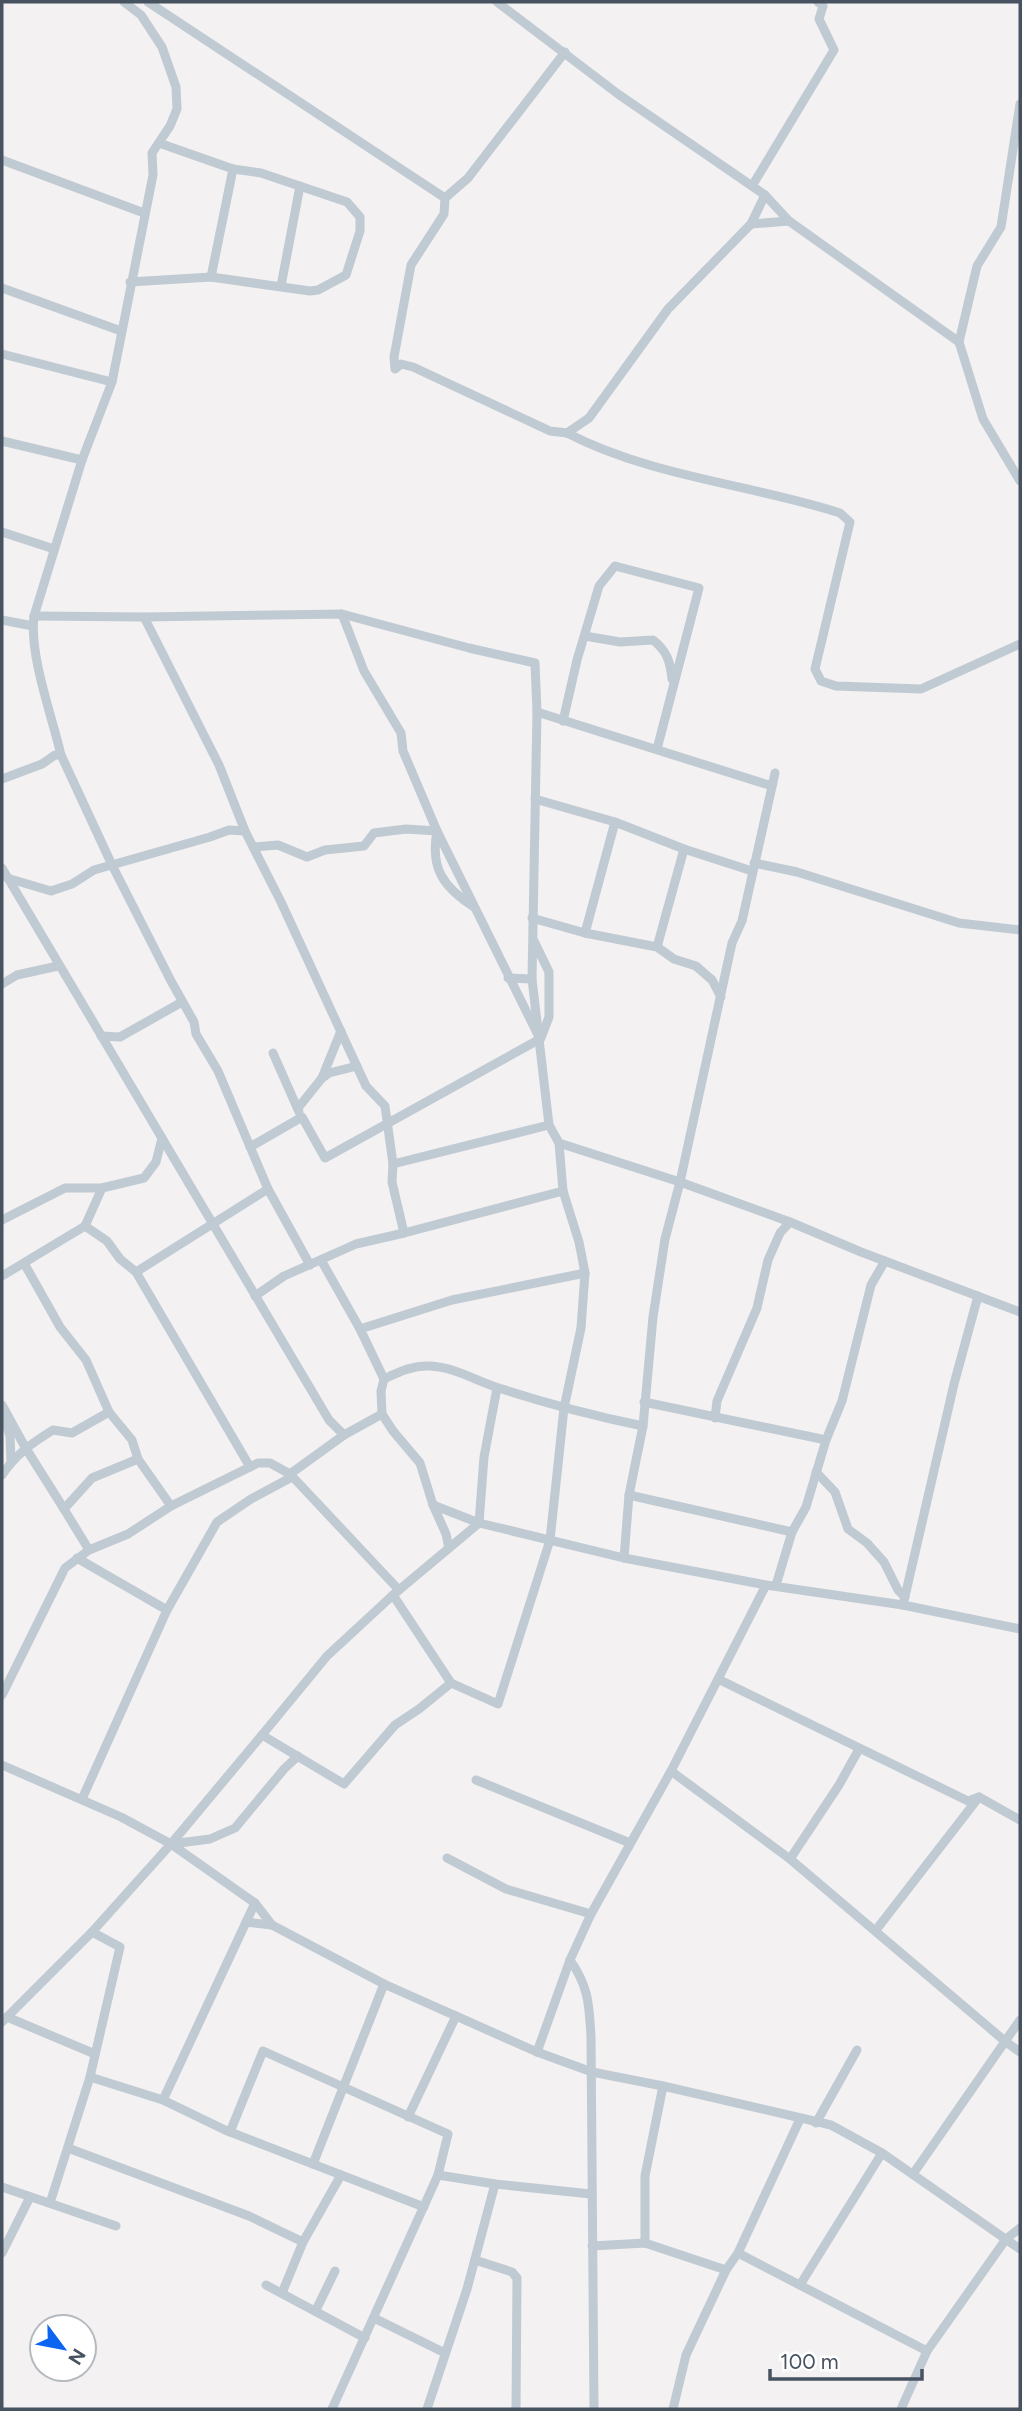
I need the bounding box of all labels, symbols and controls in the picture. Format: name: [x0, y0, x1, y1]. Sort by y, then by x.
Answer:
north arrow: [28, 2313, 98, 2383]
scale bar: [770, 2338, 922, 2382]
text: N: [63, 2344, 91, 2369]
text: 100 m: [780, 2349, 839, 2374]

